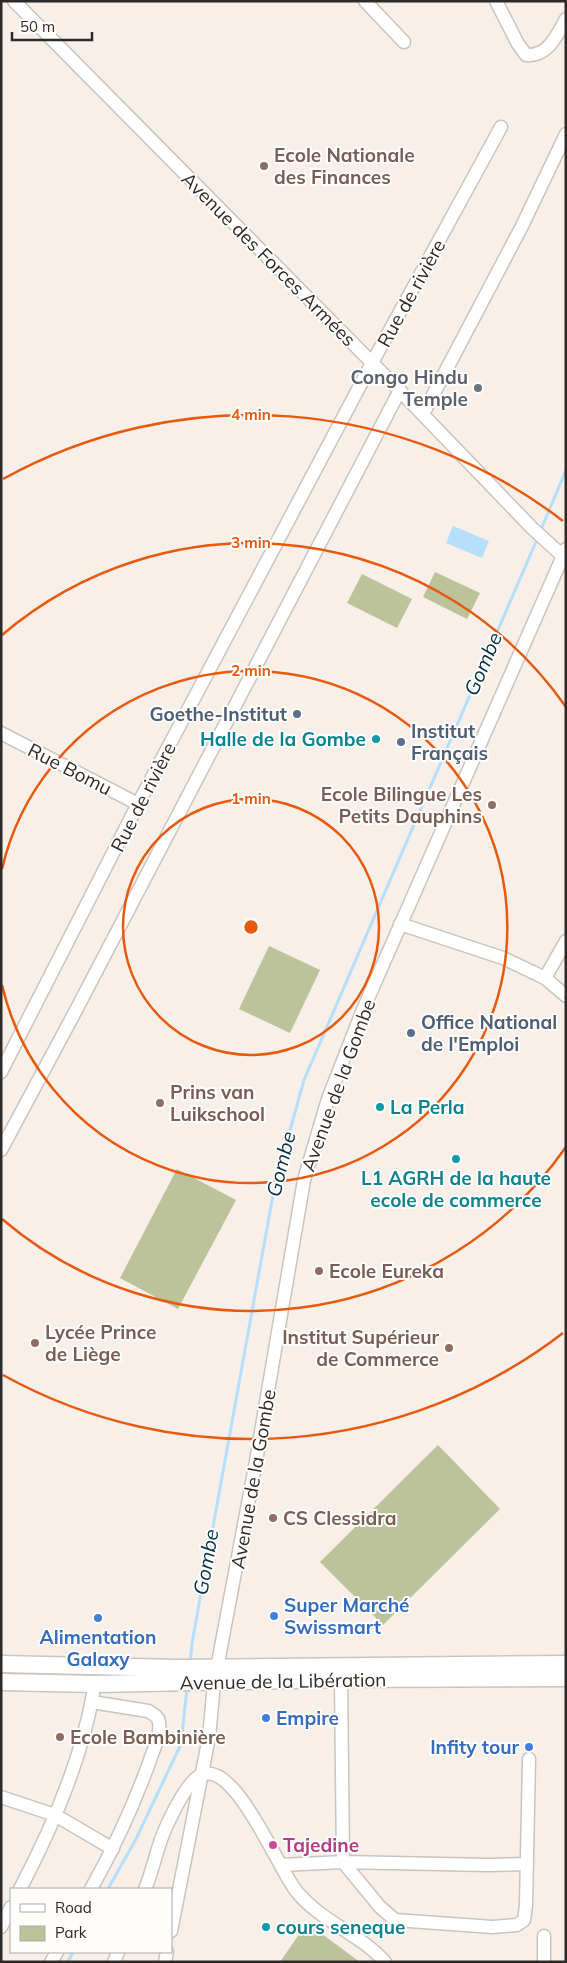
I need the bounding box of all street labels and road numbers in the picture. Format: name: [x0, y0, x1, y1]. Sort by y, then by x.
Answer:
street label: Avenue des Forces Armées: [177, 167, 361, 351]
street label: Rue de rivière: [372, 235, 450, 351]
street label: Rue Bomu: [24, 738, 116, 800]
street label: Rue de rivière: [105, 738, 181, 856]
street label: Avenue de la Gombe: [296, 995, 380, 1175]
street label: Avenue de la Gombe: [225, 1387, 281, 1571]
street label: Avenue de la Libération: [179, 1667, 387, 1695]

